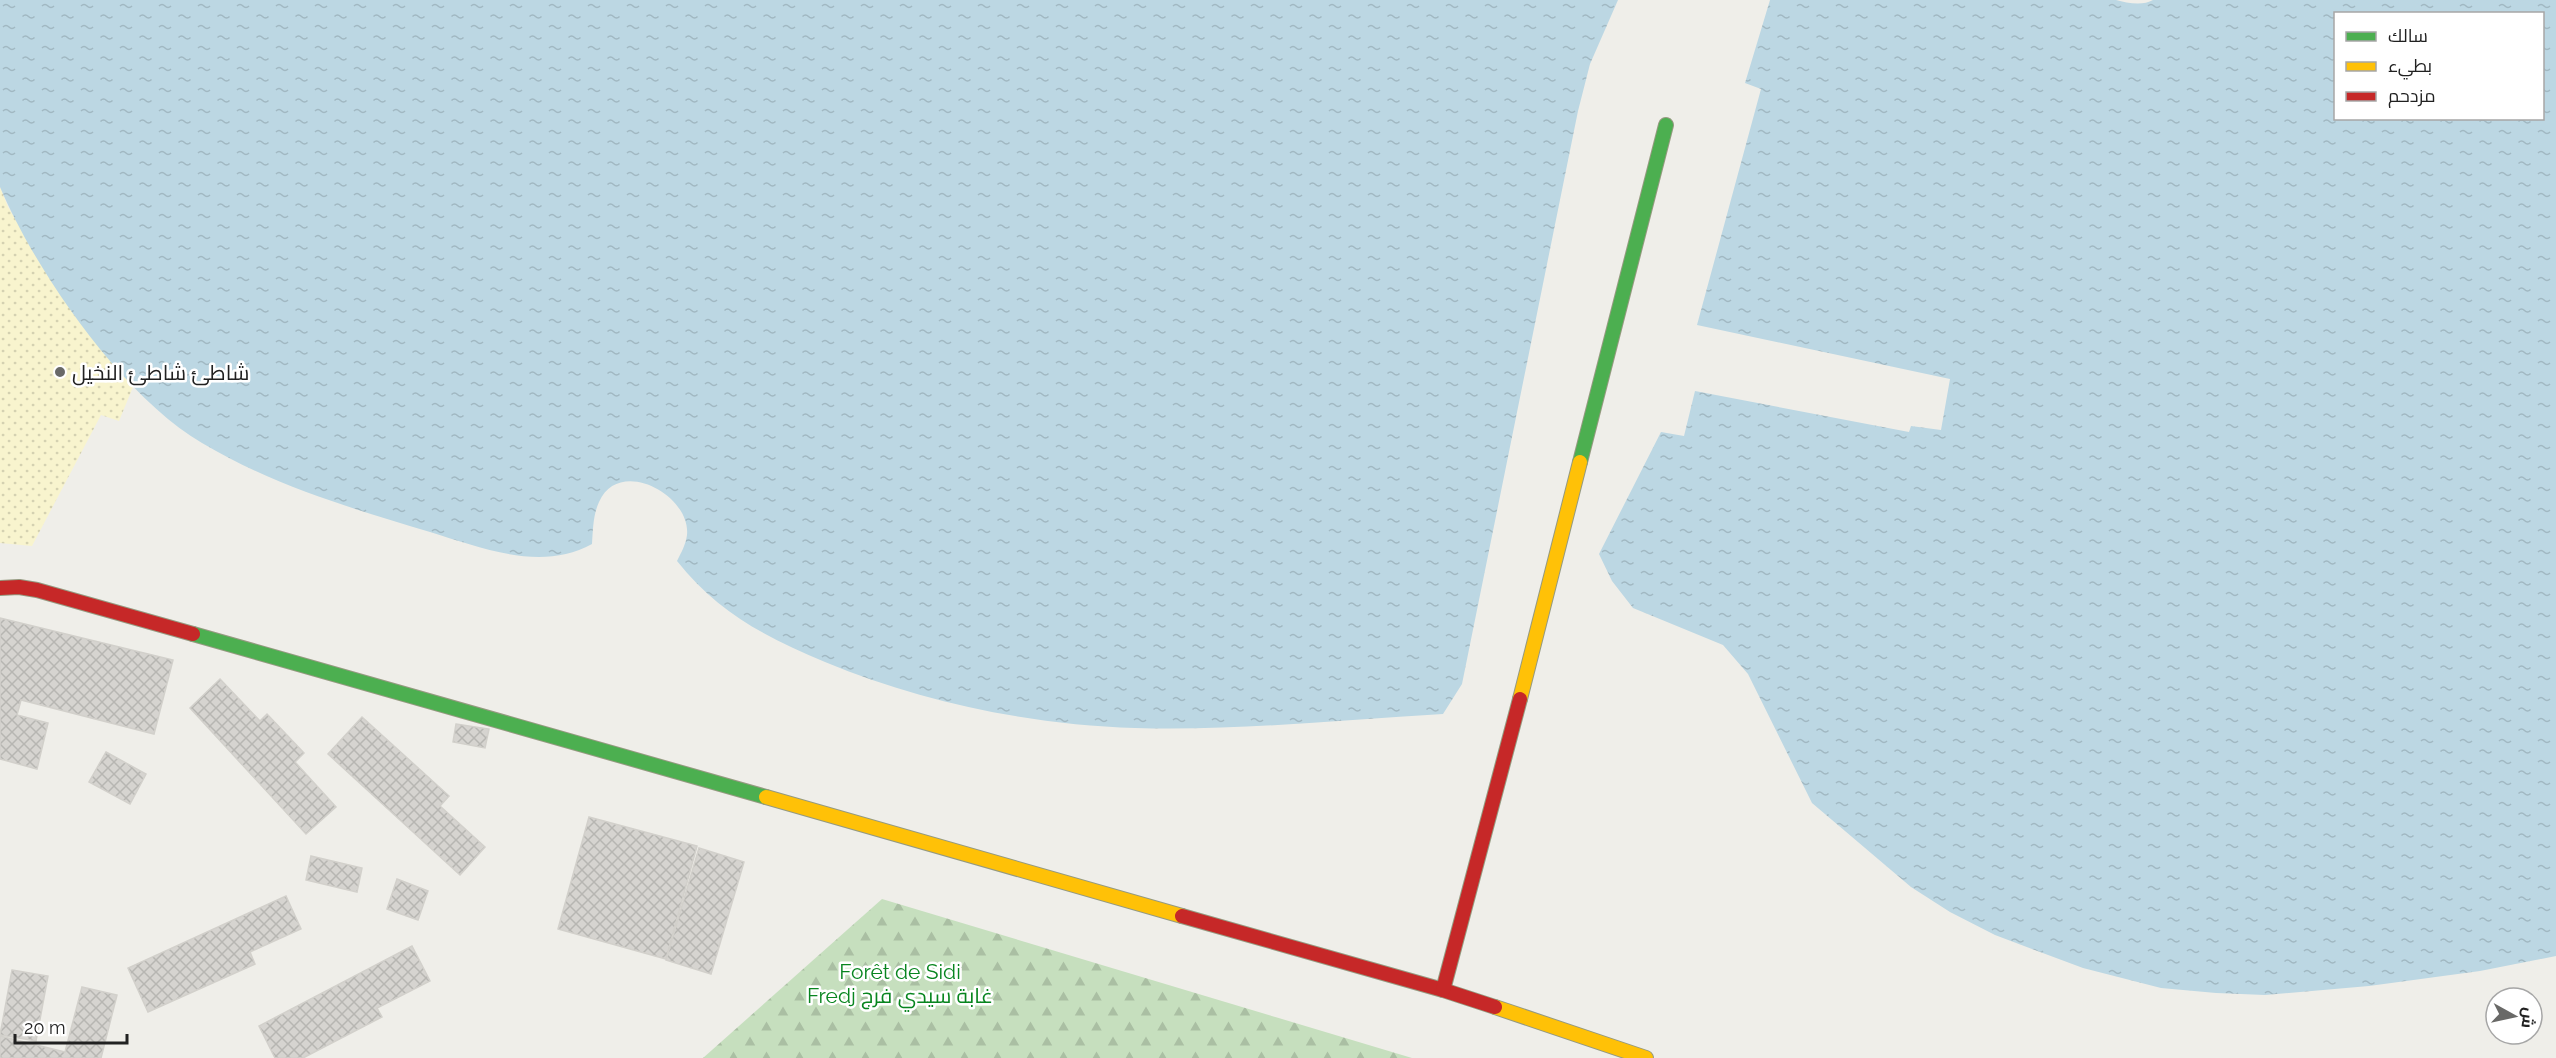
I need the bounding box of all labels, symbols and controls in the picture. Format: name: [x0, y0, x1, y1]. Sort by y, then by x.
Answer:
legend: [2334, 12, 2544, 120]
text: سالك: [2388, 25, 2428, 46]
text: بطيء: [2388, 55, 2432, 80]
text: مزدحم: [2388, 85, 2436, 108]
place label: شاطئ شاطئ النخيل: [72, 360, 249, 386]
marker: شاطئ شاطئ النخيل: [53, 365, 67, 379]
park label: Forêt de Sidi Fredj غابة سيدي فرج: [807, 959, 993, 1012]
north arrow: [2484, 986, 2544, 1046]
scale bar: [15, 1007, 128, 1045]
text: ش: [2518, 1007, 2539, 1030]
text: 20 m: [24, 1017, 66, 1038]

